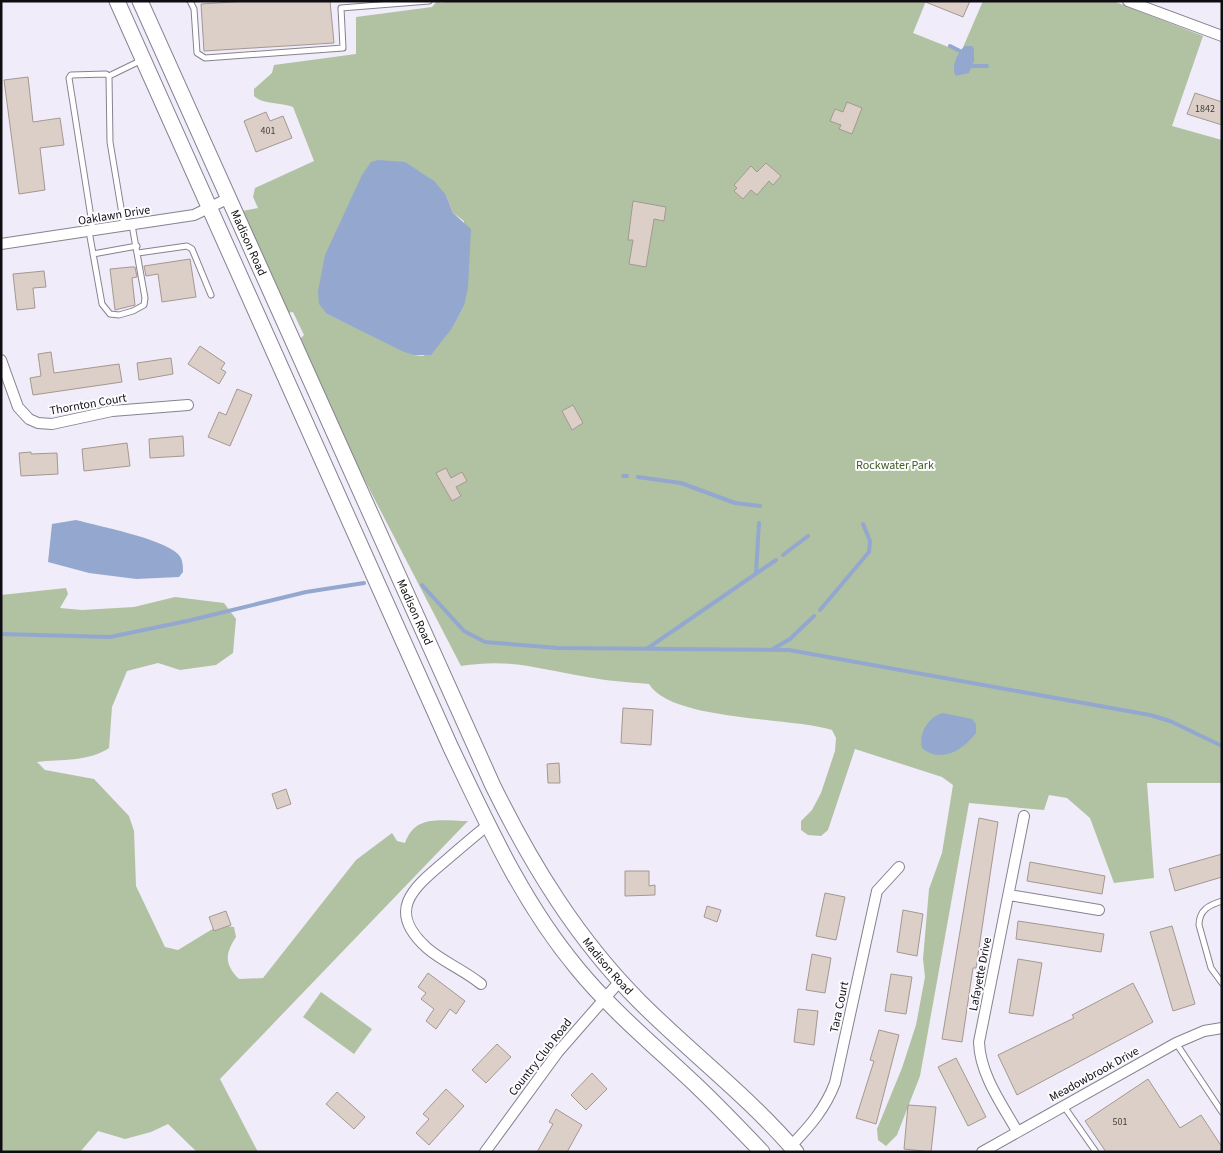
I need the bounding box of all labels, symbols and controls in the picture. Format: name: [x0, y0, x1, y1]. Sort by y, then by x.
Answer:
house number: 1842: [1195, 102, 1215, 116]
house number: 401: [261, 124, 275, 138]
street label: Oaklawn Drive: [77, 201, 151, 230]
street label: Madison Road: [226, 207, 270, 279]
street label: Thornton Court: [48, 389, 128, 420]
park label: Rockwater Park: [856, 457, 934, 474]
street label: Madison Road: [392, 577, 437, 648]
street label: Madison Road: [578, 934, 637, 999]
street label: Lafayette Drive: [965, 936, 996, 1012]
street label: Tara Court: [826, 980, 853, 1034]
street label: Country Club Road: [505, 1015, 576, 1100]
street label: Meadowbrook Drive: [1046, 1043, 1142, 1106]
house number: 501: [1113, 1115, 1127, 1129]

